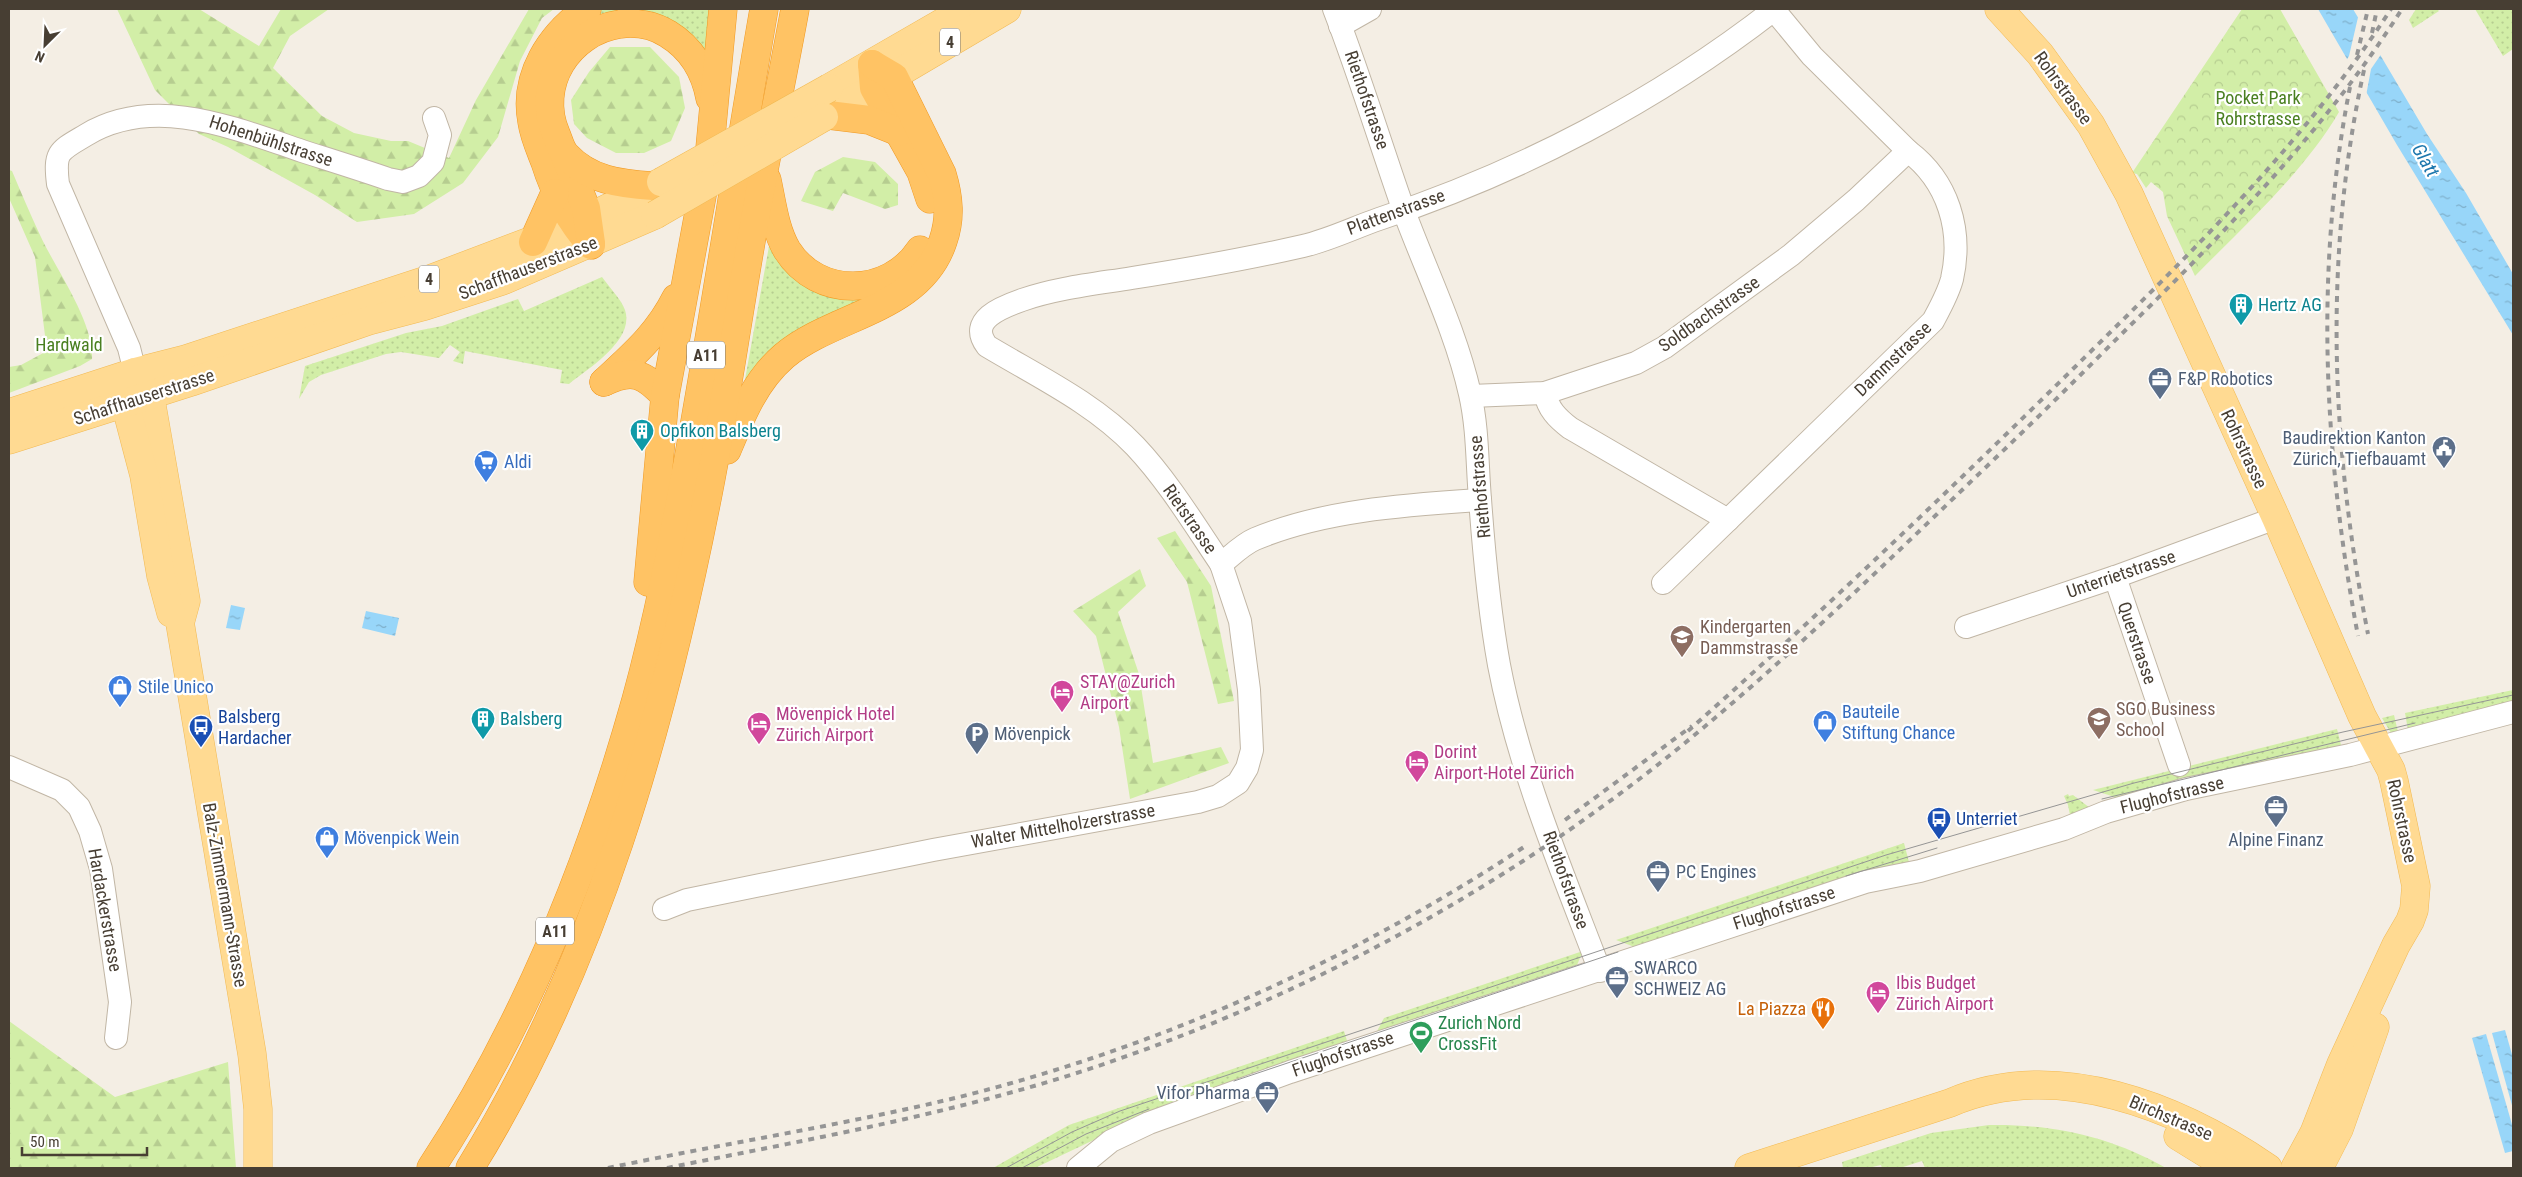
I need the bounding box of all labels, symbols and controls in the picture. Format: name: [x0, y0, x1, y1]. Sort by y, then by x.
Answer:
north arrow: [20, 20, 70, 70]
road number: 4: [940, 28, 960, 56]
street label: Rohrstrasse: [2030, 47, 2097, 128]
text: N: [33, 48, 47, 66]
street label: Riethofstrasse: [1341, 48, 1394, 152]
park label: Pocket Park Rohrstrasse: [2215, 87, 2301, 129]
street label: Hohenbühlstrasse: [207, 111, 336, 170]
water label: Glatt: [2407, 139, 2445, 182]
street label: Plattenstrasse: [1344, 184, 1448, 239]
street label: Schaffhauserstrasse: [456, 231, 600, 304]
road number: 4: [419, 266, 439, 292]
street label: Soldbachstrasse: [1654, 271, 1763, 356]
building icon: Hertz AG: [2228, 292, 2254, 326]
place label: Hertz AG: [2258, 294, 2322, 315]
street label: Dammstrasse: [1850, 317, 1935, 400]
park label: Hardwald: [35, 334, 103, 355]
road number: A11: [687, 342, 725, 368]
street label: Schaffhauserstrasse: [71, 364, 217, 429]
office icon: F&P Robotics: [2147, 366, 2173, 400]
place label: F&P Robotics: [2178, 368, 2273, 389]
street label: Rohrstrasse: [2217, 406, 2272, 492]
building icon: Opfikon Balsberg: [629, 418, 655, 452]
place label: Opfikon Balsberg: [660, 420, 781, 441]
place label: Baudirektion Kanton Zürich, Tiefbauamt: [2283, 427, 2426, 469]
street label: Riethofstrasse: [1465, 435, 1494, 539]
public building icon: Baudirektion Kanton Zürich, Tiefbauamt: [2431, 435, 2457, 469]
supermarket icon: Aldi: [473, 449, 499, 483]
place label: Aldi: [504, 451, 532, 472]
street label: Rietstrasse: [1159, 480, 1222, 557]
street label: Unterrietstrasse: [2064, 545, 2178, 602]
street label: Querstrasse: [2114, 599, 2161, 687]
place label: Kindergarten Dammstrasse: [1700, 616, 1798, 658]
school or university icon: Kindergarten Dammstrasse: [1669, 624, 1695, 658]
place label: STAY@Zurich Airport: [1080, 671, 1175, 713]
shop icon: Stile Unico: [107, 674, 133, 708]
place label: Stile Unico: [138, 676, 214, 697]
hotel icon: STAY@Zurich Airport: [1049, 679, 1075, 713]
place label: SGO Business School: [2116, 698, 2215, 740]
place label: Bauteile Stiftung Chance: [1842, 701, 1955, 743]
place label: Mövenpick Hotel Zürich Airport: [776, 703, 895, 745]
place label: Balsberg Hardacher: [218, 706, 292, 748]
building icon: Balsberg: [470, 706, 496, 740]
school or university icon: SGO Business School: [2086, 706, 2112, 740]
place label: Balsberg: [500, 708, 562, 729]
shop icon: Bauteile Stiftung Chance: [1812, 709, 1838, 743]
hotel icon: Mövenpick Hotel Zürich Airport: [746, 711, 772, 745]
bus stop icon: Balsberg Hardacher: [188, 714, 214, 748]
parking icon: Mövenpick: [964, 721, 990, 755]
place label: Mövenpick: [994, 723, 1071, 744]
place label: Dorint Airport-Hotel Zürich: [1434, 741, 1574, 783]
hotel icon: Dorint Airport-Hotel Zürich: [1404, 749, 1430, 783]
street label: Flughofstrasse: [2118, 772, 2226, 818]
street label: Rohrstrasse: [2383, 777, 2422, 865]
office icon: Alpine Finanz: [2263, 794, 2289, 828]
street label: Walter Mittelholzerstrasse: [969, 799, 1156, 852]
street label: Balz-Zimmermann-Strasse: [199, 801, 252, 989]
bus stop icon: Unterriet: [1926, 806, 1952, 840]
place label: Unterriet: [1956, 808, 2017, 829]
shop icon: Mövenpick Wein: [314, 825, 340, 859]
place label: Mövenpick Wein: [344, 827, 460, 848]
street label: Riethofstrasse: [1539, 828, 1594, 932]
place label: Alpine Finanz: [2228, 829, 2324, 850]
street label: Hardackerstrasse: [84, 847, 127, 973]
office icon: PC Engines: [1645, 859, 1671, 893]
place label: PC Engines: [1676, 861, 1756, 882]
street label: Flughofstrasse: [1730, 881, 1837, 934]
road number: A11: [536, 918, 574, 944]
place label: SWARCO SCHWEIZ AG: [1634, 957, 1726, 999]
office icon: SWARCO SCHWEIZ AG: [1604, 965, 1630, 999]
place label: Ibis Budget Zürich Airport: [1896, 972, 1994, 1014]
hotel icon: Ibis Budget Zürich Airport: [1865, 980, 1891, 1014]
restaurant icon: La Piazza: [1810, 996, 1836, 1030]
place label: La Piazza: [1738, 998, 1806, 1019]
place label: Zurich Nord CrossFit: [1438, 1012, 1521, 1054]
sports icon: Zurich Nord CrossFit: [1408, 1020, 1434, 1054]
street label: Flughofstrasse: [1289, 1026, 1396, 1081]
office icon: Vifor Pharma: [1254, 1080, 1280, 1114]
place label: Vifor Pharma: [1156, 1082, 1250, 1103]
street label: Birchstrasse: [2126, 1091, 2216, 1144]
scale bar: [22, 1124, 148, 1156]
text: 50 m: [30, 1133, 60, 1151]

